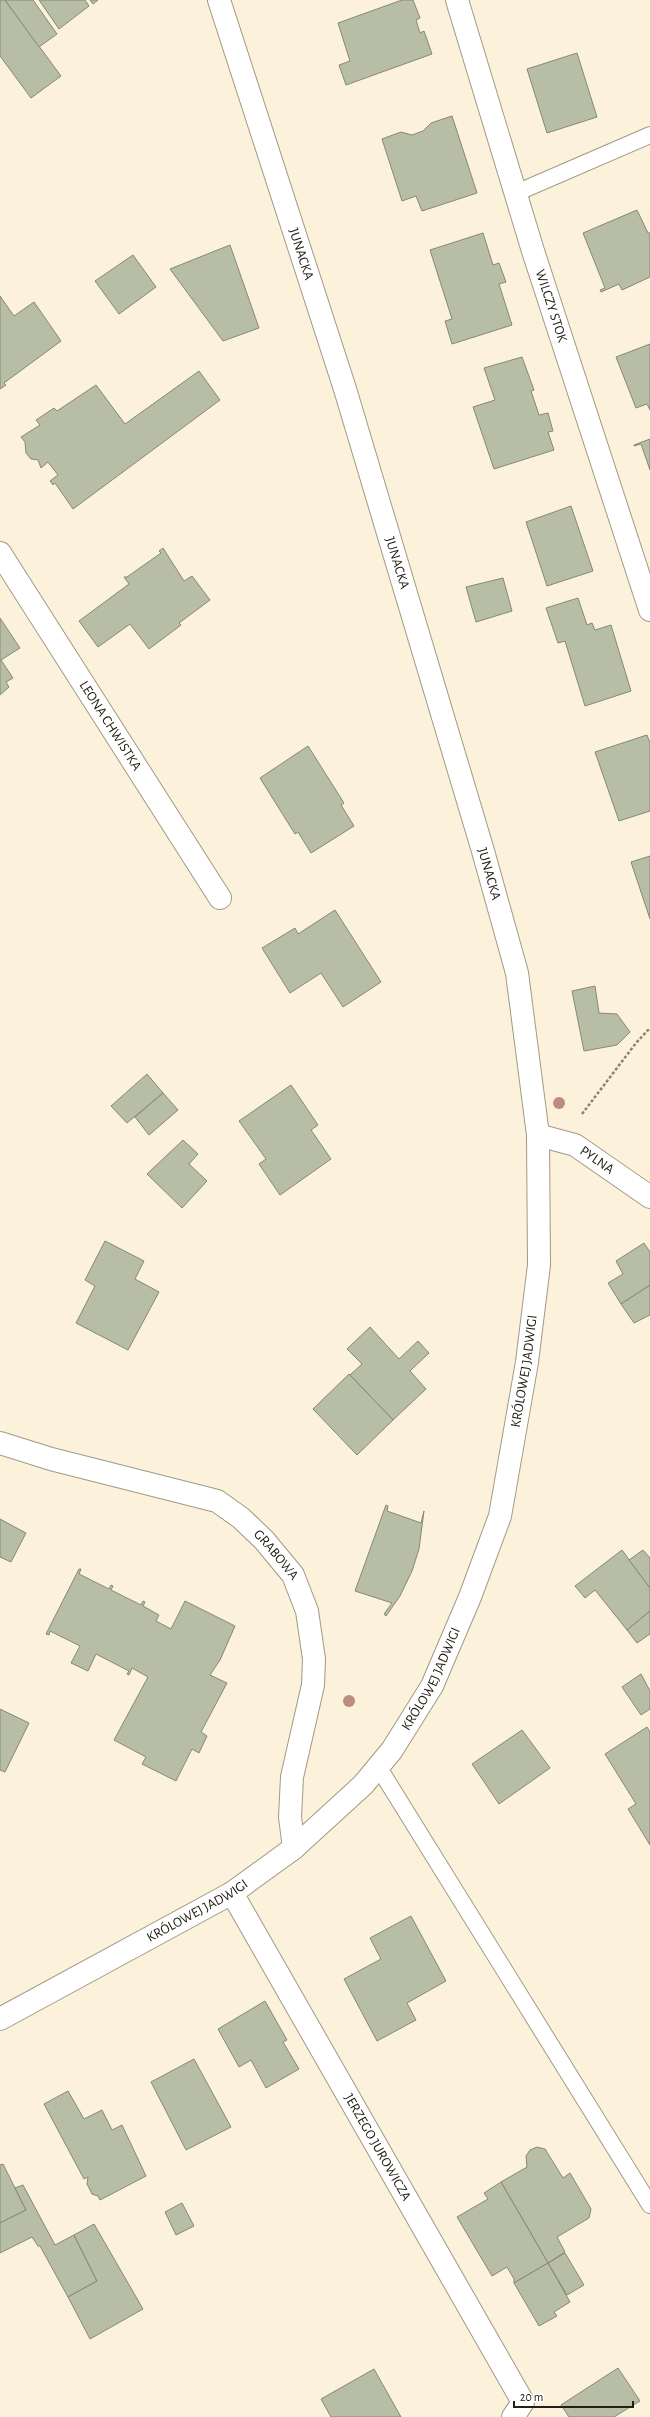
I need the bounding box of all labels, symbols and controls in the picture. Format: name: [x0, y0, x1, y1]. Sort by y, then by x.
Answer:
street label: JUNACKA: [286, 226, 316, 282]
street label: WILCZY STOK: [533, 268, 569, 344]
street label: JUNACKA: [382, 535, 412, 591]
street label: LEONA CHWISTKA: [77, 679, 144, 773]
street label: JUNACKA: [475, 846, 503, 902]
street label: PYLNA: [577, 1144, 617, 1177]
street label: KRÓLOWEJ JADWIGI: [508, 1314, 540, 1428]
street label: GRABOWA: [251, 1527, 301, 1583]
street label: KRÓLOWEJ JADWIGI: [399, 1625, 463, 1733]
street label: KRÓLOWEJ JADWIGI: [144, 1877, 251, 1945]
street label: JERZEGO JUROWICZA: [341, 2092, 413, 2203]
scale bar: [514, 2383, 633, 2409]
text: 20 m: [520, 2391, 543, 2403]

